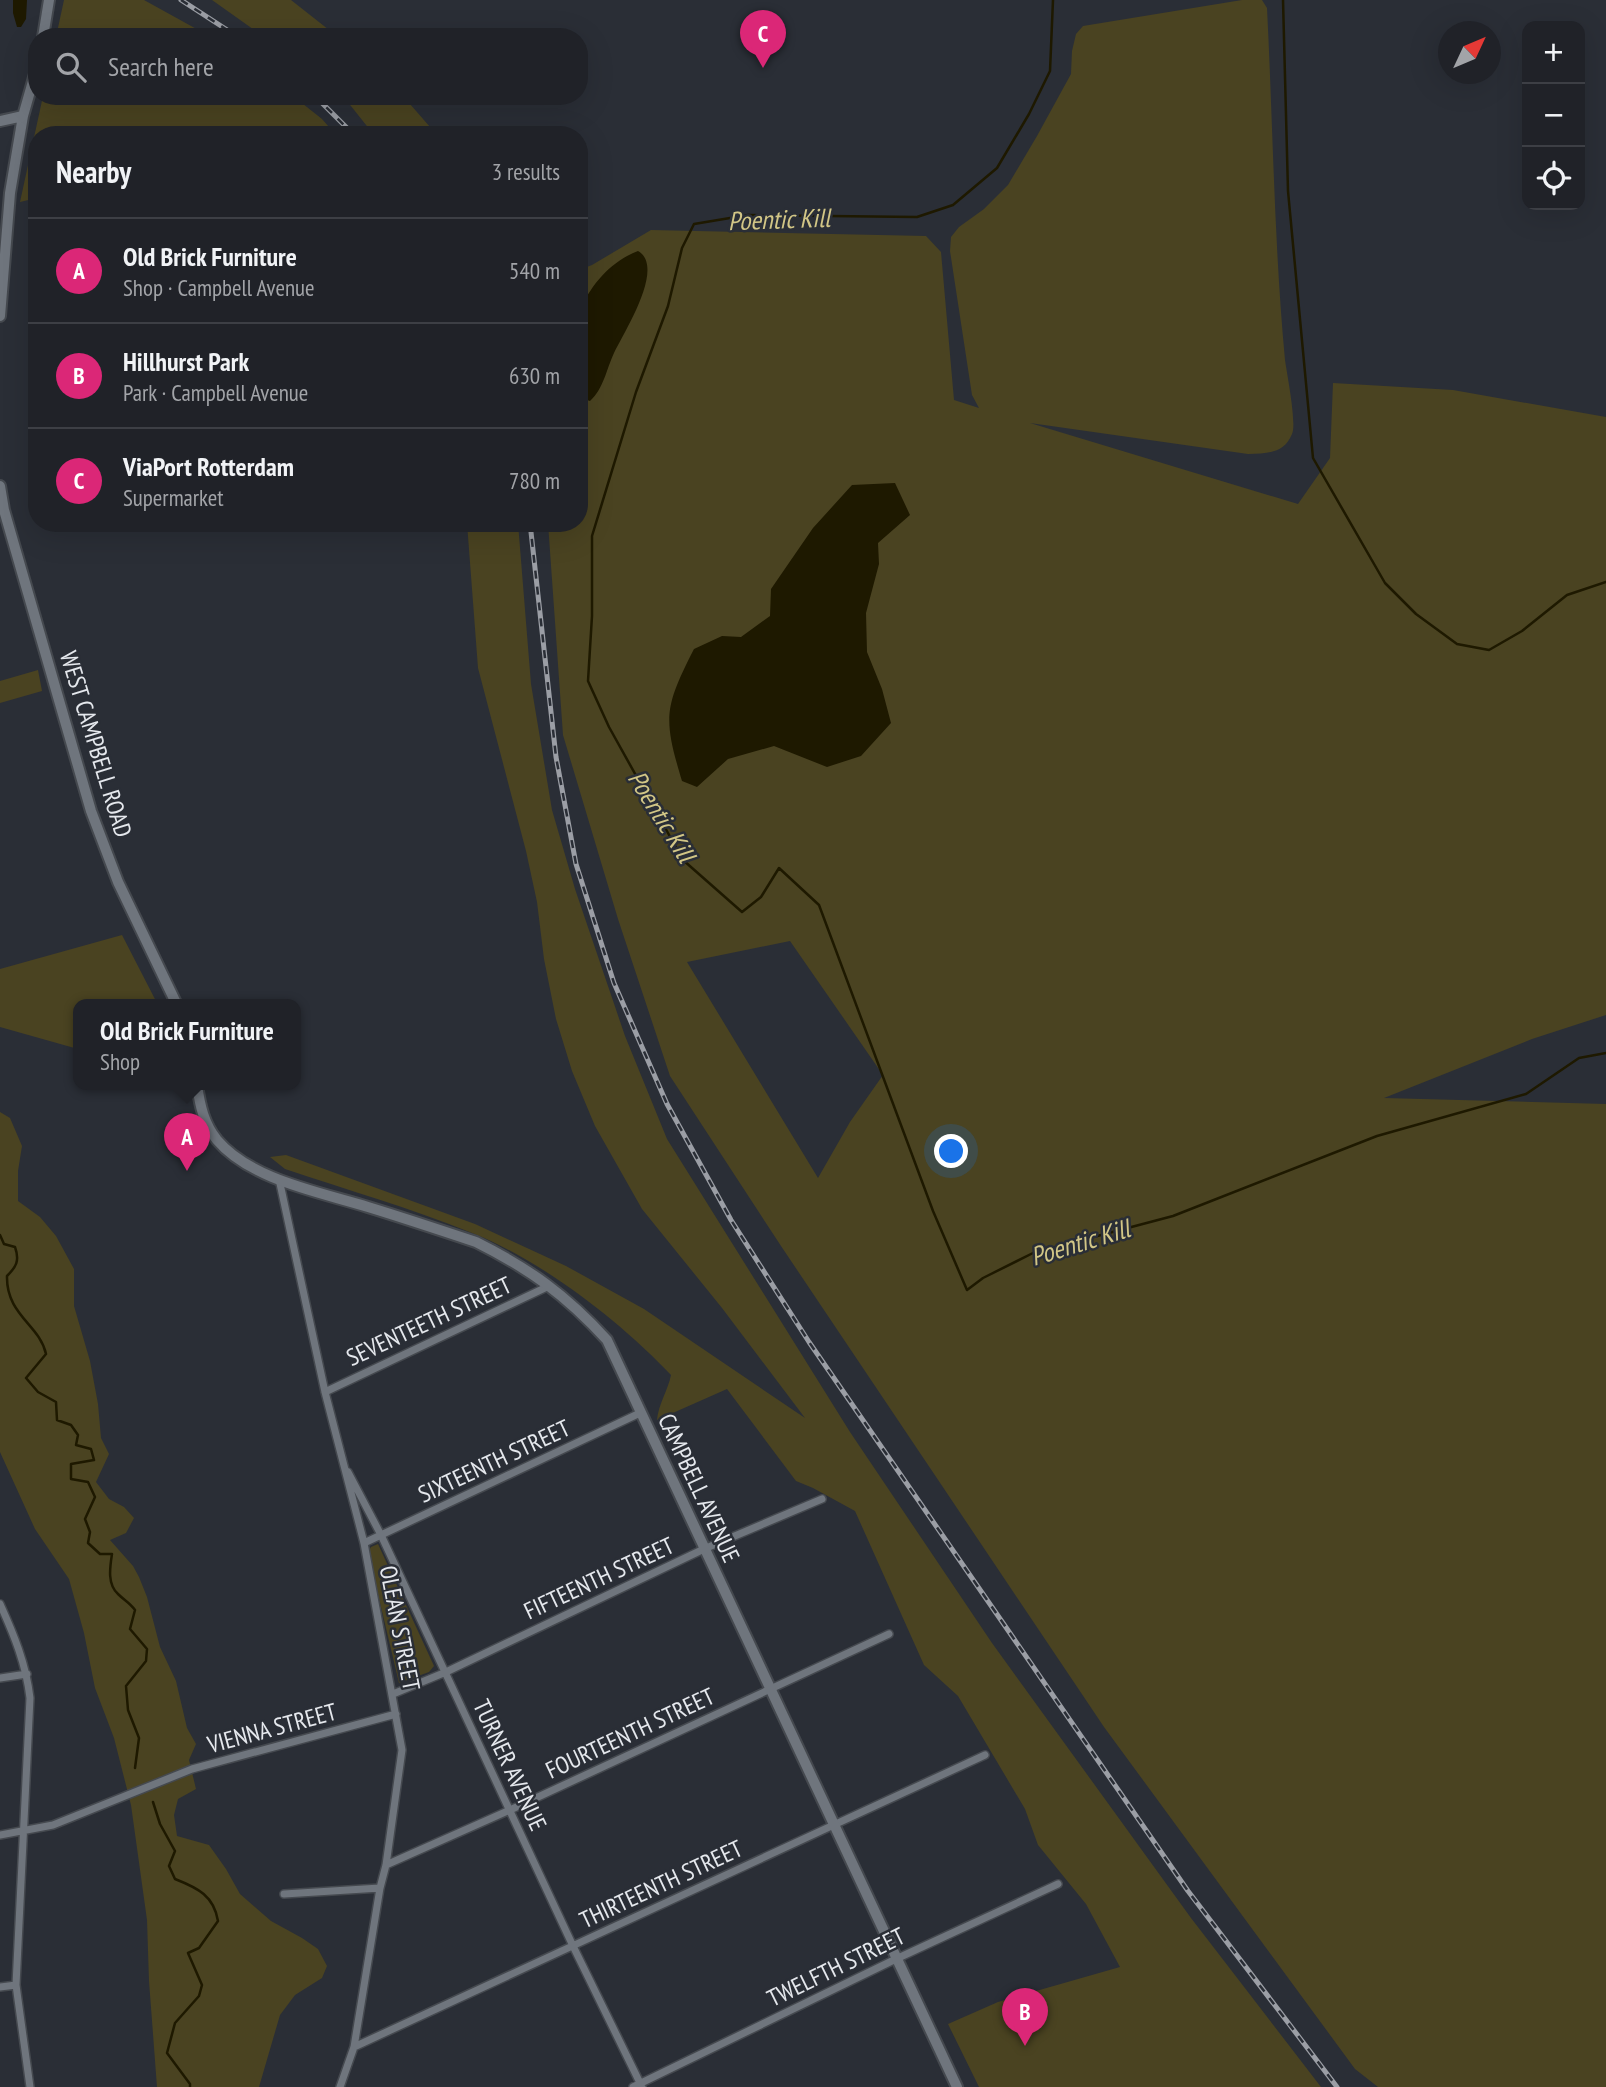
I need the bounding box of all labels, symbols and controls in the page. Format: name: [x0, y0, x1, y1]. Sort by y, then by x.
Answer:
pin: C: [740, 10, 786, 68]
north arrow: [1438, 21, 1501, 84]
map controls: [1522, 21, 1585, 210]
button: +: [1522, 21, 1585, 84]
search box: [28, 28, 588, 105]
icon: search: [52, 48, 90, 86]
text: Search here: [108, 50, 214, 83]
button: −: [1522, 84, 1585, 147]
button: locate: [1522, 147, 1585, 210]
text: Nearby: [56, 152, 131, 191]
text: 3 results: [492, 157, 560, 186]
water label: Poentic Kill: [727, 201, 833, 237]
text: Old Brick Furniture: [123, 240, 297, 273]
text: A: [73, 256, 85, 285]
text: 540 m: [509, 256, 560, 285]
text: Shop · Campbell Avenue: [123, 273, 315, 302]
text: Hillhurst Park: [123, 345, 249, 378]
text: B: [73, 361, 85, 390]
text: 630 m: [509, 361, 560, 390]
text: Park · Campbell Avenue: [123, 378, 308, 407]
text: ViaPort Rotterdam: [123, 450, 294, 483]
text: C: [74, 466, 84, 495]
text: 780 m: [509, 466, 560, 495]
text: Supermarket: [123, 483, 224, 512]
street label: WEST CAMPBELL ROAD: [53, 647, 139, 841]
water label: Poentic Kill: [621, 764, 705, 870]
popup: [73, 999, 301, 1090]
text: Old Brick Furniture: [100, 1014, 274, 1047]
text: Shop: [100, 1047, 140, 1076]
pin: A: [164, 1113, 210, 1171]
your location: [934, 1134, 968, 1168]
water label: Poentic Kill: [1026, 1210, 1136, 1273]
street label: SEVENTEETH STREET: [341, 1269, 517, 1373]
street label: CAMPBELL AVENUE: [651, 1409, 747, 1567]
street label: SIXTEENTH STREET: [413, 1412, 575, 1510]
street label: FIFTEENTH STREET: [519, 1530, 679, 1626]
street label: OLEAN STREET: [373, 1563, 427, 1693]
street label: FOURTEENTH STREET: [541, 1680, 720, 1786]
street label: TURNER AVENUE: [466, 1694, 554, 1836]
street label: VIENNA STREET: [203, 1696, 340, 1760]
street label: THIRTEENTH STREET: [575, 1833, 748, 1935]
street label: TWELFTH STREET: [762, 1920, 910, 2014]
pin: B: [1002, 1988, 1048, 2046]

